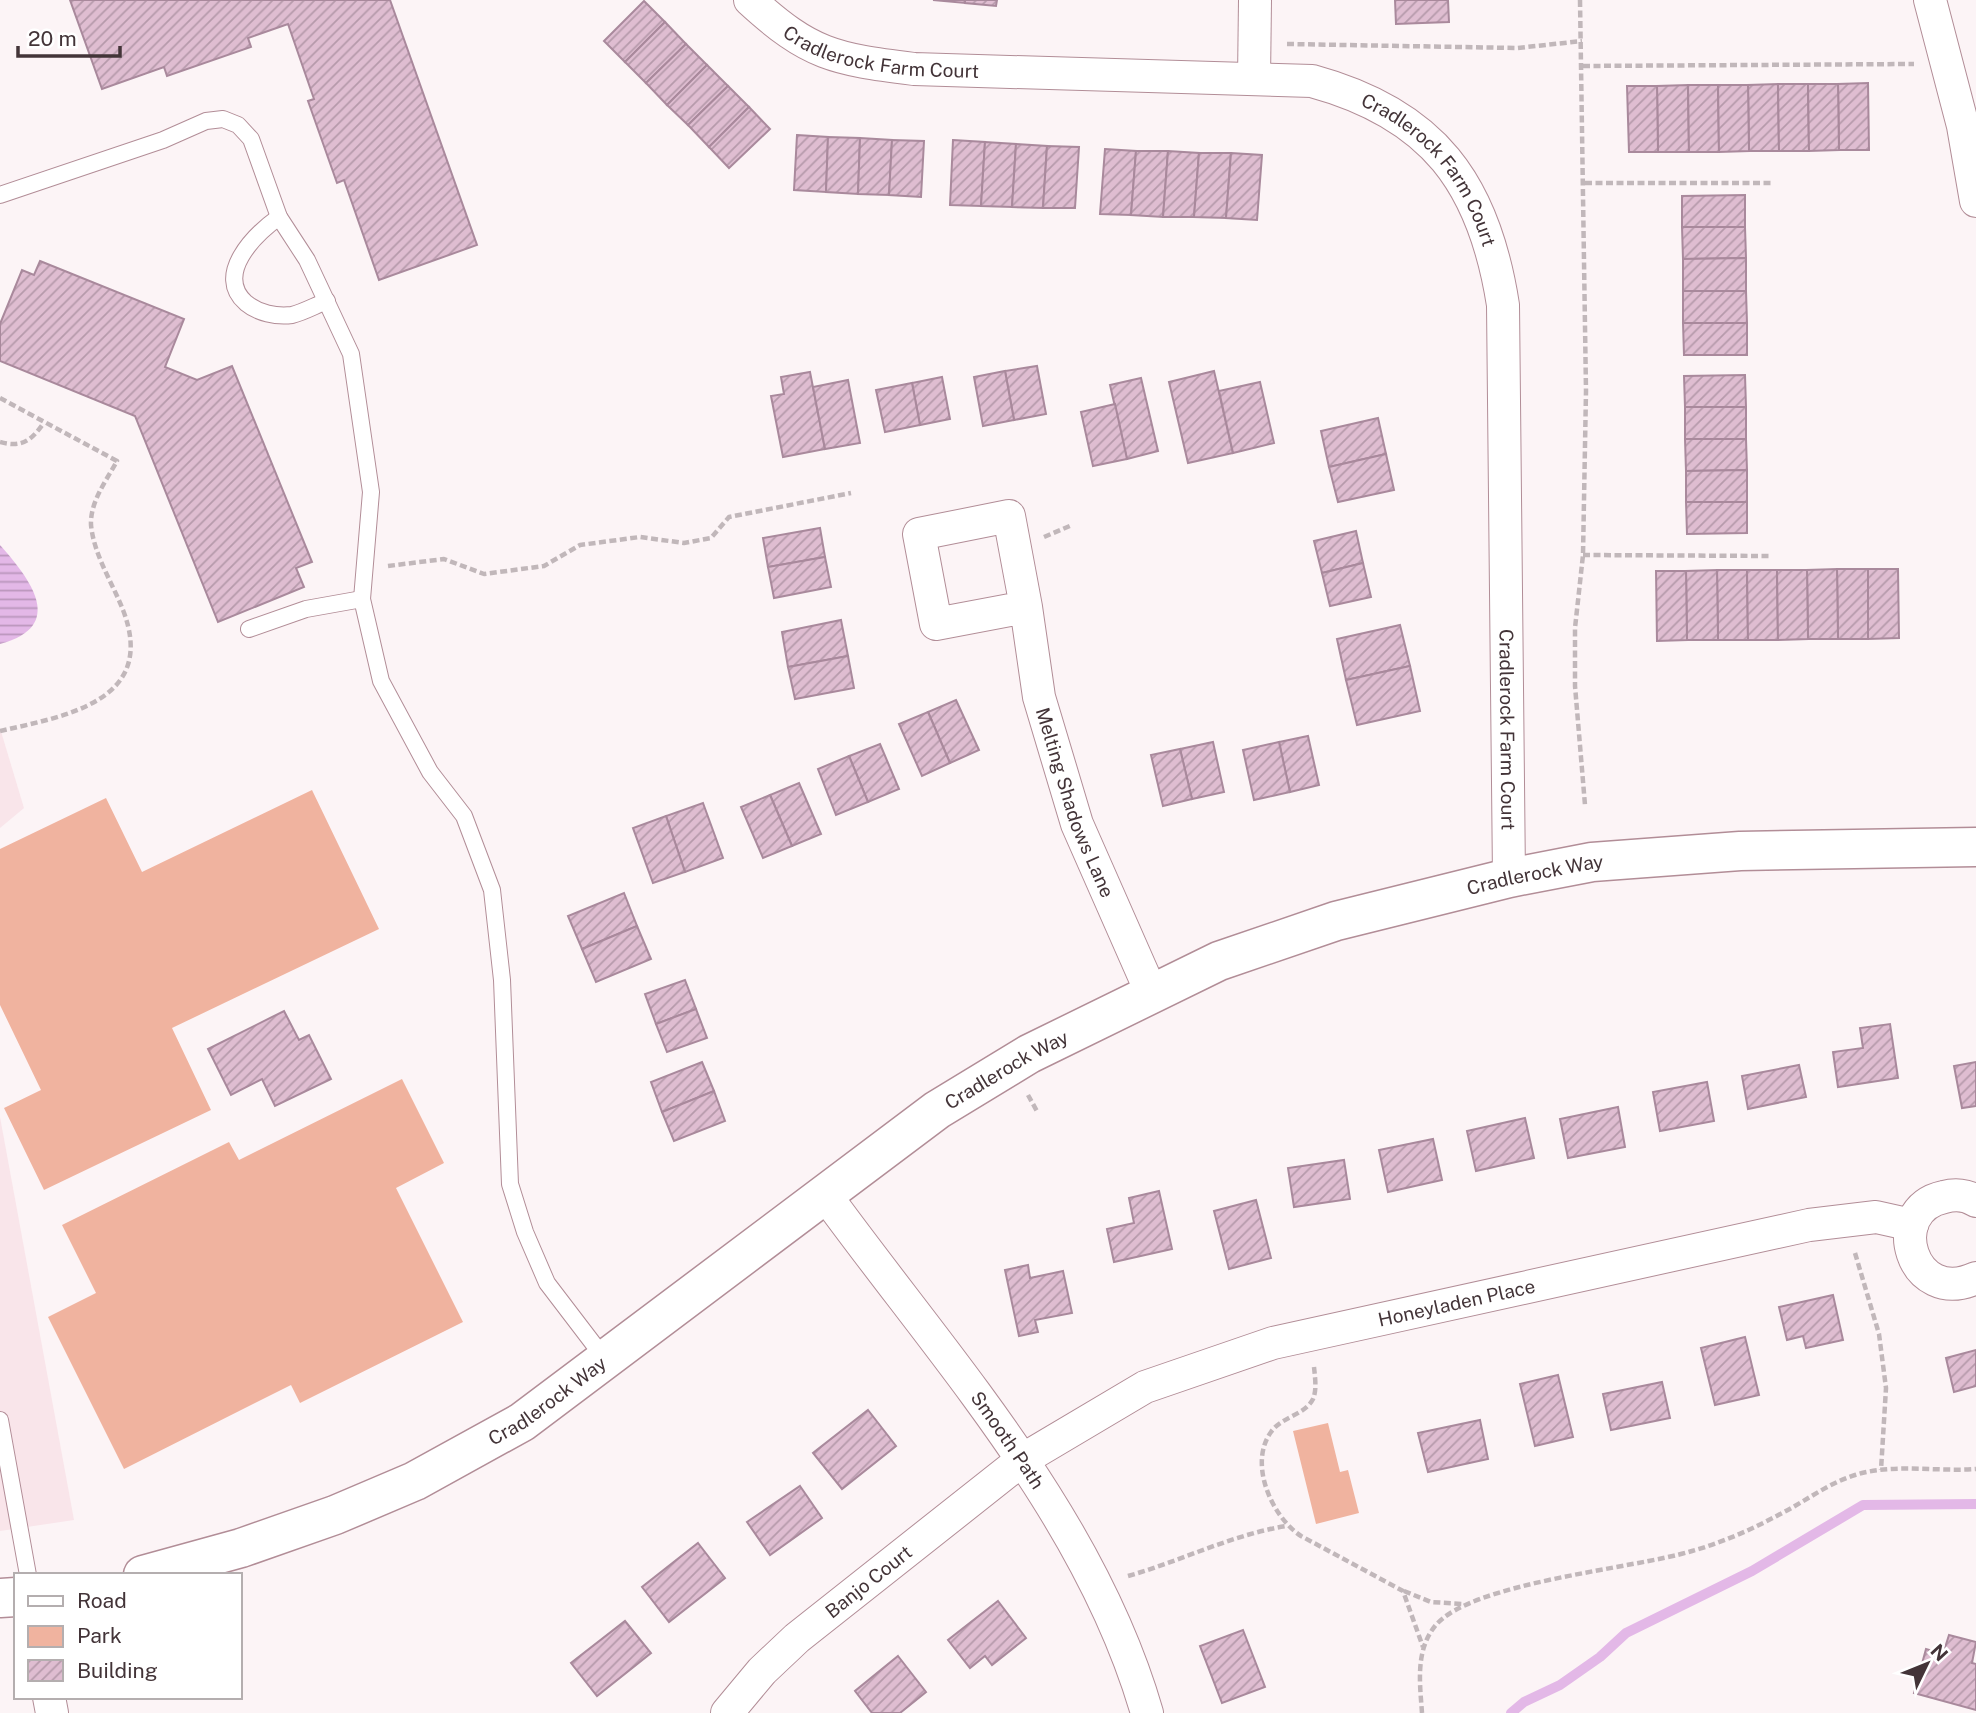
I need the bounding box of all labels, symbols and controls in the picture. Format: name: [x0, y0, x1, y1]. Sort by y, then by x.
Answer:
scale bar: [18, 14, 119, 58]
street label: Cradlerock Farm Court: [779, 21, 980, 82]
text: 20 m: [28, 26, 77, 51]
street label: Cradlerock Farm Court: [1358, 89, 1500, 249]
street label: Cradlerock Farm Court: [1495, 629, 1519, 830]
street label: Melting Shadows Lane: [1032, 705, 1119, 901]
street label: Cradlerock Way: [1464, 850, 1604, 899]
street label: Cradlerock Way: [941, 1026, 1072, 1114]
street label: Honeyladen Place: [1376, 1275, 1537, 1331]
street label: Cradlerock Way: [484, 1352, 610, 1449]
street label: Smooth Path: [966, 1387, 1049, 1493]
street label: Banjo Court: [821, 1541, 916, 1622]
legend: [14, 1573, 242, 1699]
text: Road: [77, 1588, 127, 1613]
text: Park: [77, 1623, 122, 1648]
north arrow: [1892, 1629, 1962, 1699]
text: N: [1926, 1639, 1953, 1665]
text: Building: [77, 1658, 158, 1683]

